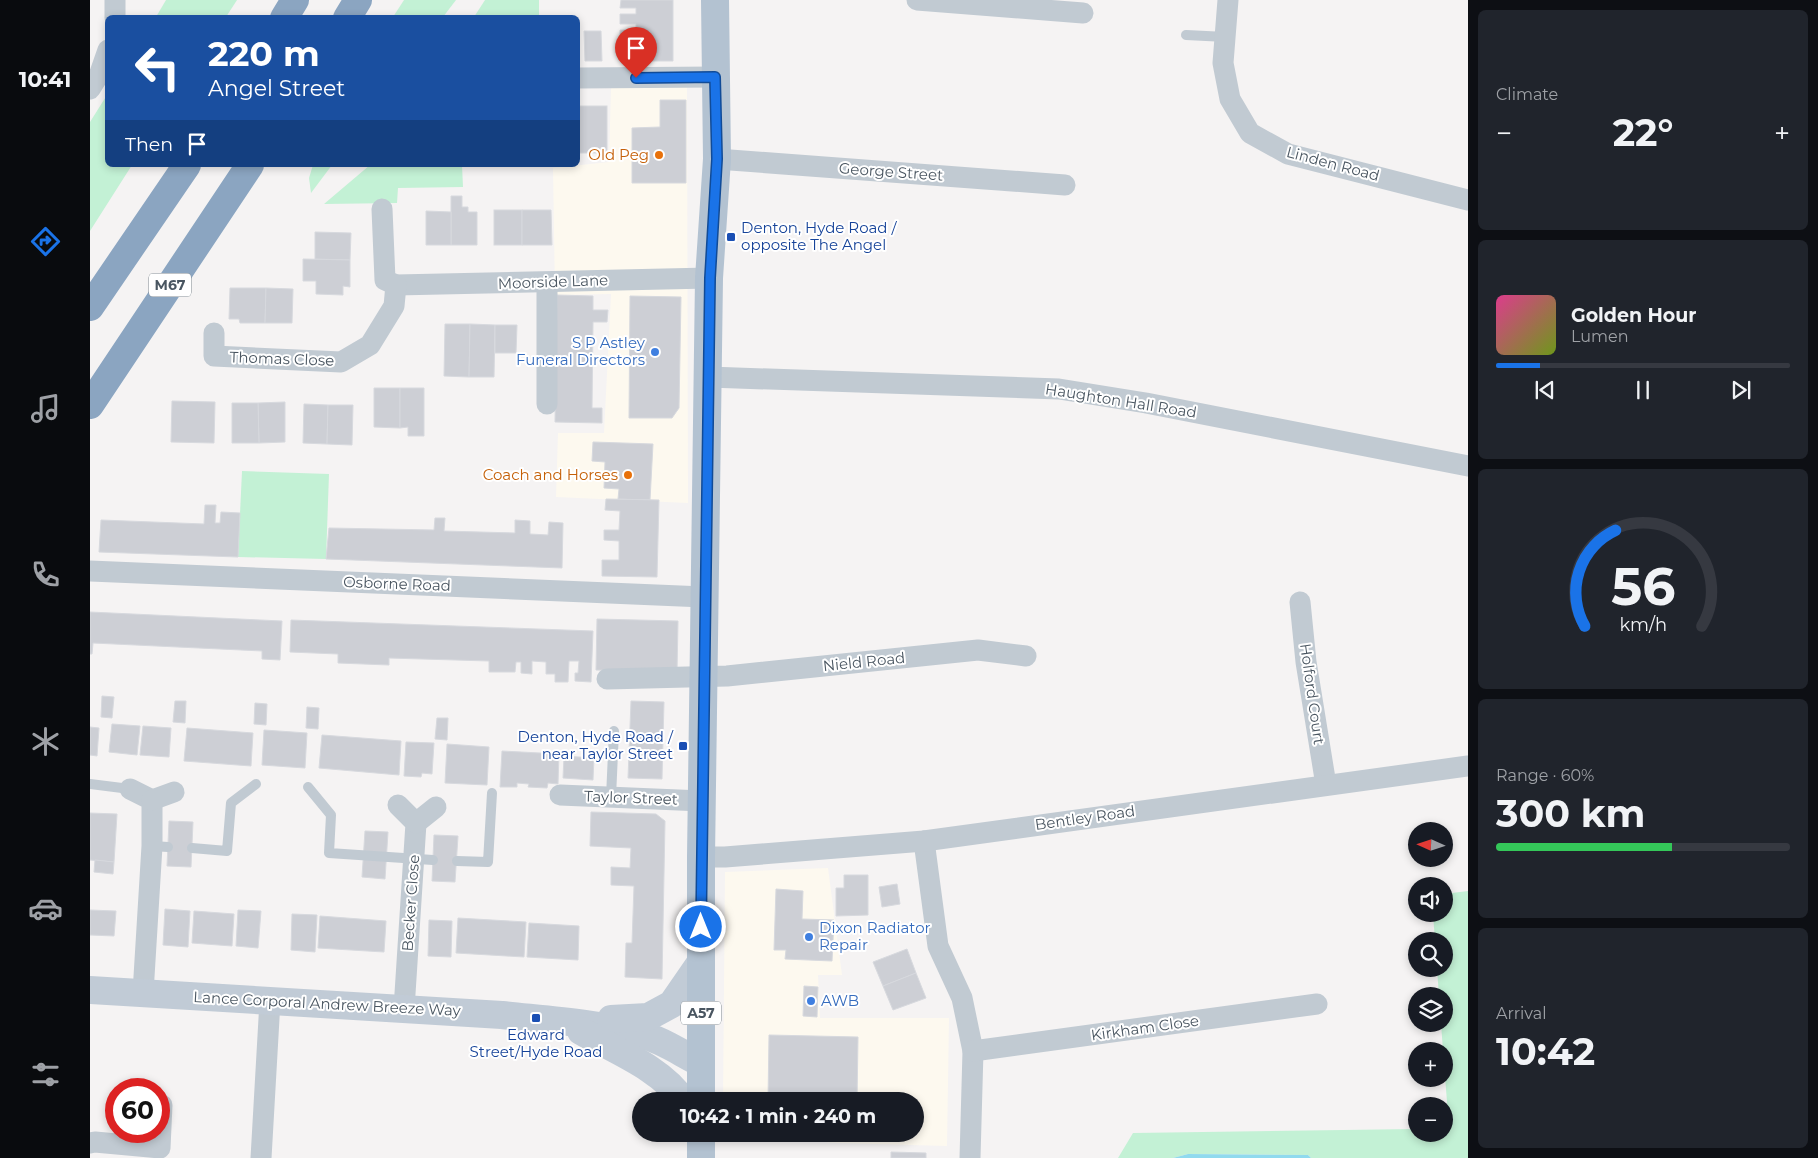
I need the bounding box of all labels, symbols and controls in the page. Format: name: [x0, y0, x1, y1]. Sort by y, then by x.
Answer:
pin: [615, 27, 657, 78]
text: 220 m: [208, 32, 320, 75]
icon: arrive: [622, 34, 650, 62]
icon: left: [125, 35, 190, 100]
text: 10:41: [19, 66, 71, 93]
text: Angel Street: [208, 75, 345, 102]
text: Climate: [1496, 85, 1558, 104]
text: 22°: [1613, 109, 1673, 156]
text: −: [1496, 116, 1512, 150]
text: +: [1774, 116, 1790, 150]
icon: arrive: [183, 130, 211, 158]
text: Then: [125, 133, 173, 156]
street label: Linden Road: [1285, 142, 1382, 185]
place label: Old Peg: [588, 145, 649, 164]
marker: Old Peg: [653, 149, 665, 161]
street label: George Street: [838, 158, 944, 185]
place label: Denton, Hyde Road / opposite The Angel: [741, 218, 897, 254]
icon: directions: [28, 224, 63, 259]
marker: Denton, Hyde Road / opposite The Angel: [725, 231, 737, 243]
street label: Moorside Lane: [497, 270, 609, 293]
road number: M67: [149, 274, 191, 296]
text: Golden Hour: [1571, 304, 1697, 327]
text: Lumen: [1571, 327, 1629, 346]
place label: S P Astley Funeral Directors: [516, 333, 646, 369]
marker: S P Astley Funeral Directors: [649, 346, 661, 358]
street label: Thomas Close: [229, 347, 335, 370]
icon: previous: [1531, 376, 1559, 404]
icon: pause: [1629, 376, 1657, 404]
icon: next: [1727, 376, 1755, 404]
street label: Haughton Hall Road: [1044, 379, 1198, 422]
icon: music: [28, 391, 63, 426]
place label: Coach and Horses: [483, 465, 618, 484]
marker: Coach and Horses: [622, 469, 634, 481]
text: 56: [1611, 555, 1675, 618]
icon: phone: [28, 557, 63, 592]
street label: Osborne Road: [343, 572, 451, 595]
text: km/h: [1619, 614, 1667, 635]
street label: Holford Court: [1296, 642, 1329, 746]
street label: Nield Road: [822, 648, 906, 675]
icon: climate: [28, 724, 63, 759]
place label: Denton, Hyde Road / near Taylor Street: [518, 727, 674, 763]
marker: Denton, Hyde Road / near Taylor Street: [677, 740, 689, 752]
text: Range · 60%: [1496, 766, 1594, 785]
street label: Taylor Street: [584, 786, 678, 809]
text: 300 km: [1496, 790, 1645, 837]
street label: Bentley Road: [1034, 801, 1136, 834]
north arrow: [1408, 822, 1452, 868]
map controls: [1408, 822, 1453, 1142]
street label: Becker Close: [398, 854, 423, 952]
button: sound: [1408, 877, 1453, 922]
icon: car: [28, 891, 63, 926]
position arrow: [674, 900, 726, 952]
place label: Dixon Radiator Repair: [819, 918, 931, 954]
marker: Dixon Radiator Repair: [803, 931, 815, 943]
button: search: [1408, 932, 1453, 977]
street label: Lance Corporal Andrew Breeze Way: [193, 987, 462, 1020]
button: layers: [1408, 987, 1453, 1032]
place label: AWB: [821, 991, 859, 1010]
marker: AWB: [805, 995, 817, 1007]
road number: A57: [681, 1001, 721, 1024]
text: Arrival: [1496, 1004, 1546, 1023]
street label: Kirkham Close: [1090, 1011, 1200, 1044]
marker: Edward Street/Hyde Road: [530, 1012, 542, 1024]
place label: Edward Street/Hyde Road: [470, 1025, 602, 1061]
text: 10:42: [1496, 1028, 1595, 1075]
button: +: [1408, 1042, 1453, 1087]
icon: filters: [28, 1057, 63, 1092]
speed limit sign: 60: [105, 1078, 170, 1143]
button: −: [1408, 1097, 1453, 1142]
text: 10:42 · 1 min · 240 m: [680, 1105, 876, 1128]

